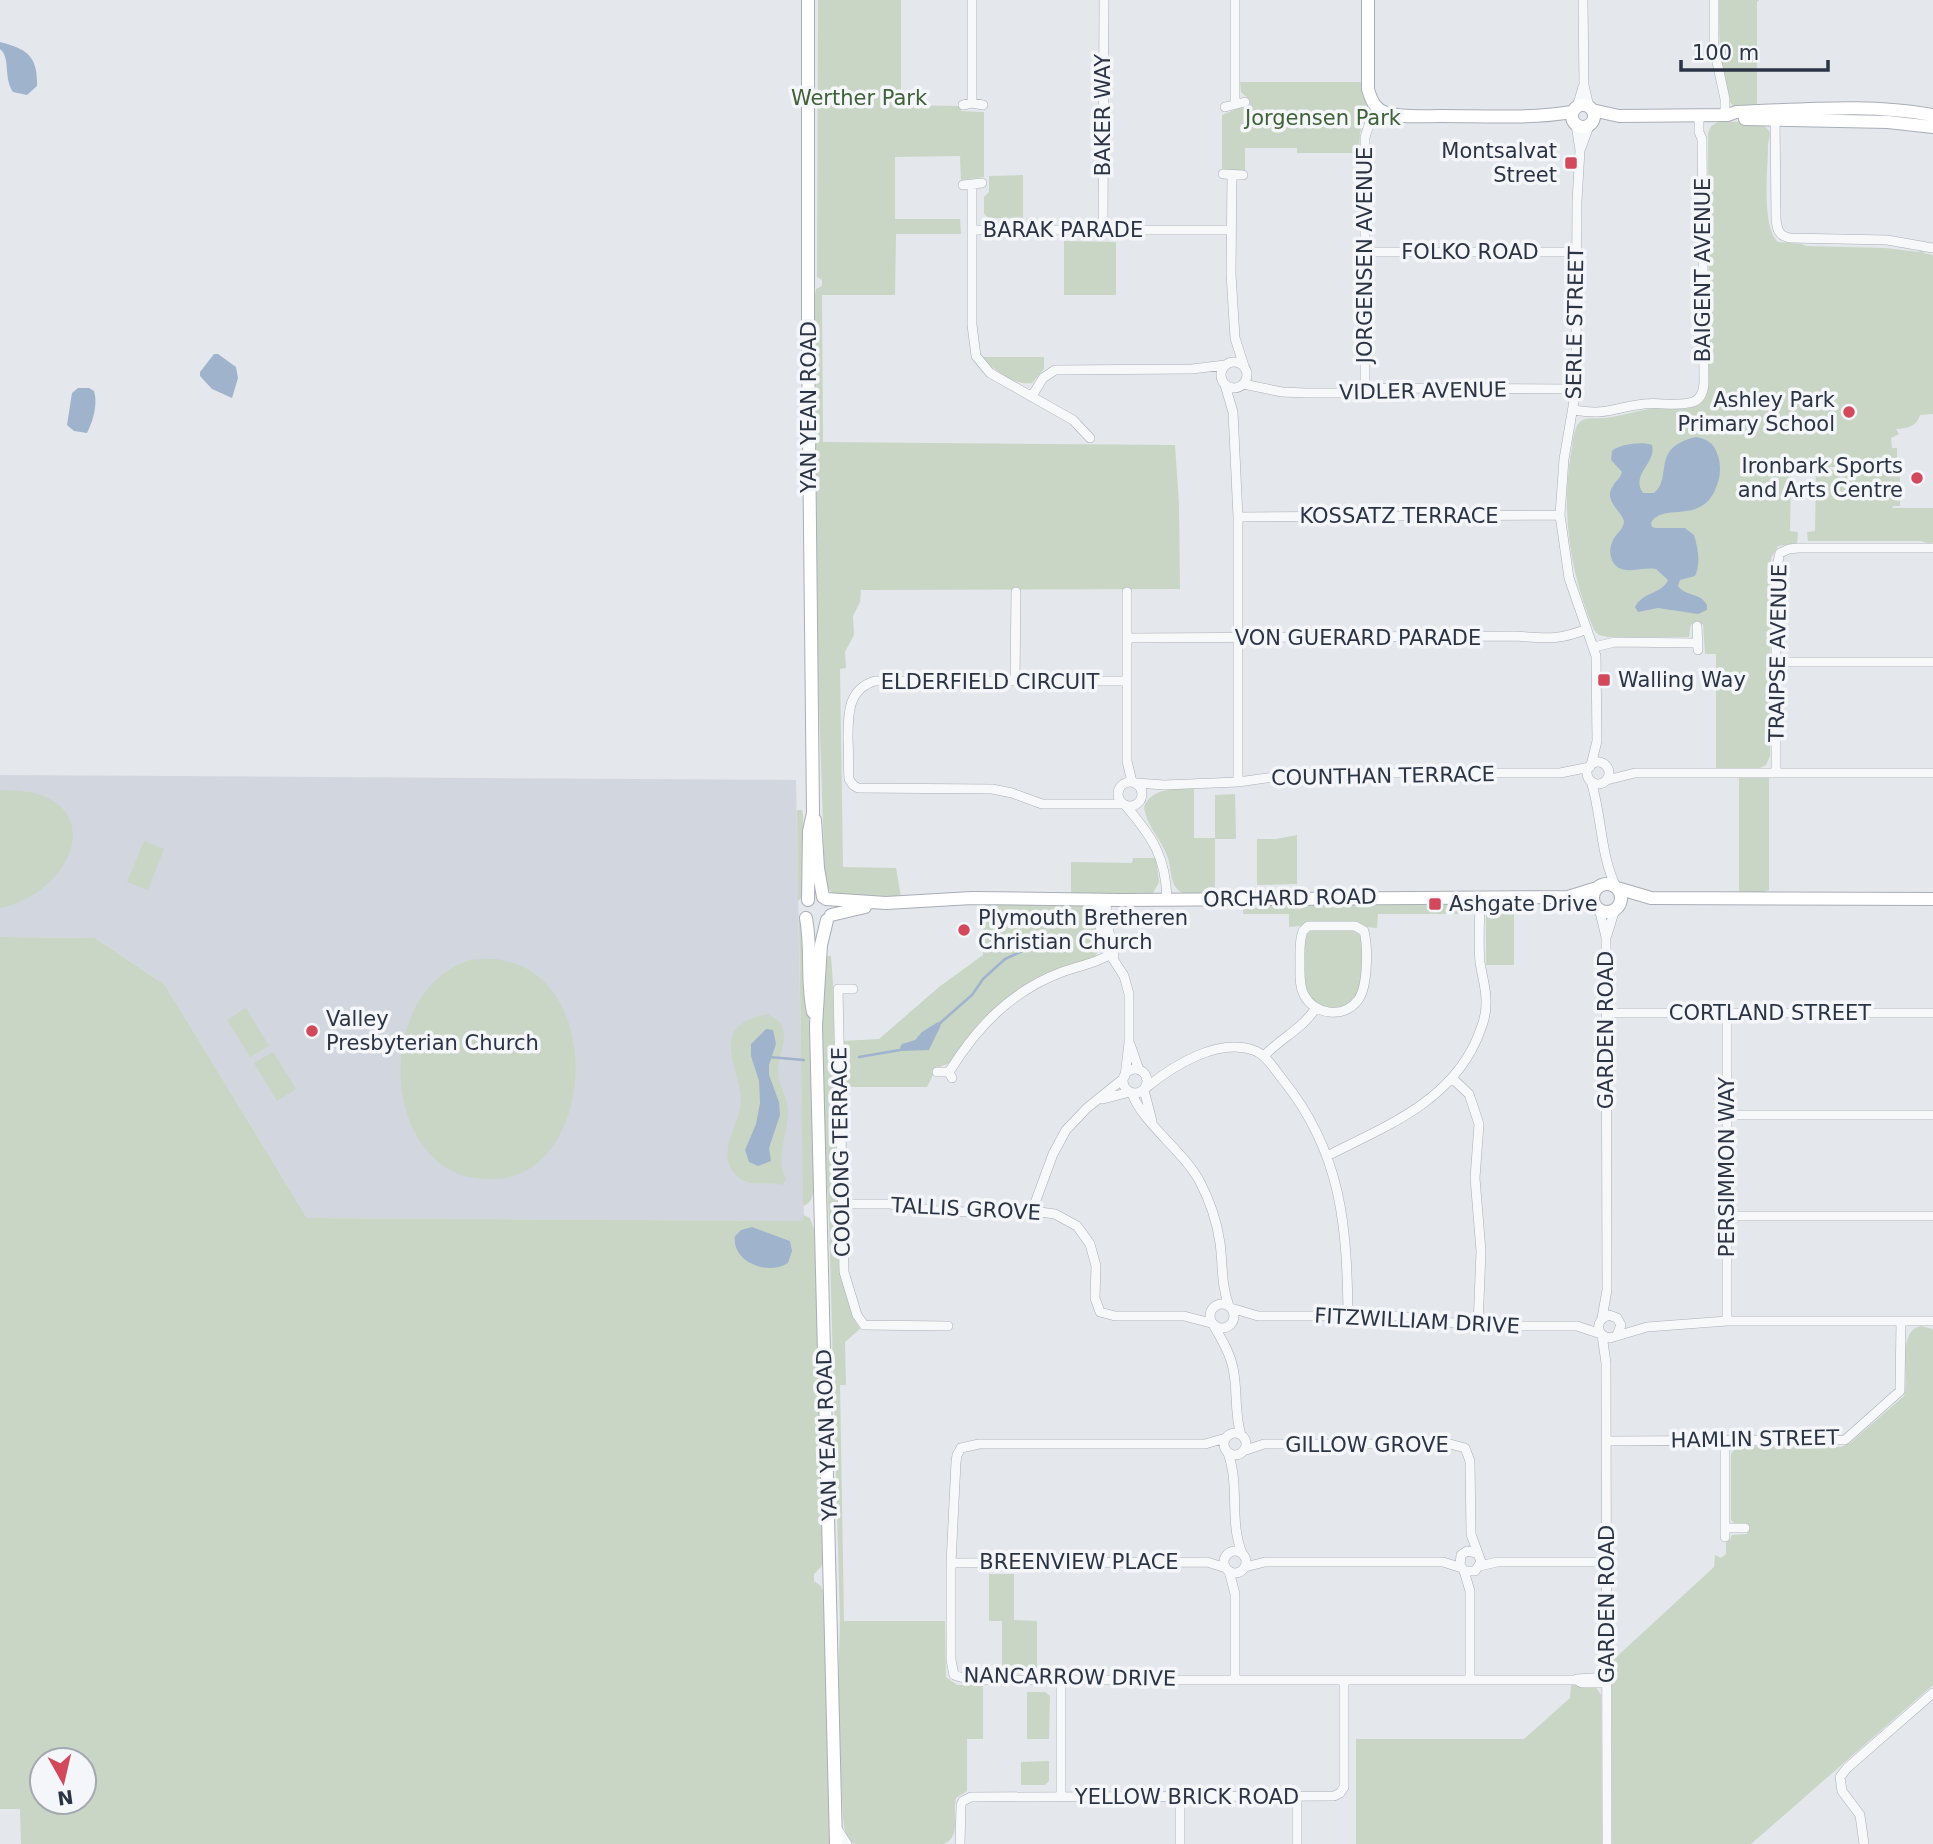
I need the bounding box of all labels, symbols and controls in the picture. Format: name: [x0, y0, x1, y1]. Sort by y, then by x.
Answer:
scale bar: [1681, 28, 1828, 72]
text: 100 m: [1692, 41, 1759, 65]
street label: BAKER WAY: [1091, 54, 1115, 176]
park label: Werther Park: [791, 86, 928, 110]
park label: Jorgensen Park: [1243, 106, 1402, 130]
place label: Montsalvat Street: [1441, 139, 1557, 187]
street label: JORGENSEN AVENUE: [1353, 147, 1377, 365]
marker: Montsalvat Street: [1563, 155, 1579, 171]
street label: BAIGENT AVENUE: [1691, 178, 1715, 362]
street label: BARAK PARADE: [983, 218, 1143, 242]
street label: FOLKO ROAD: [1401, 240, 1539, 264]
street label: SERLE STREET: [1562, 246, 1588, 400]
street label: YAN YEAN ROAD: [797, 321, 821, 494]
street label: VIDLER AVENUE: [1339, 378, 1507, 404]
place label: Ashley Park Primary School: [1677, 388, 1836, 436]
marker: Ashley Park Primary School: [1841, 404, 1857, 420]
place label: Ironbark Sports and Arts Centre: [1738, 454, 1903, 502]
marker: Ironbark Sports and Arts Centre: [1909, 470, 1925, 486]
street label: KOSSATZ TERRACE: [1299, 504, 1499, 528]
street label: TRAIPSE AVENUE: [1764, 564, 1792, 743]
street label: VON GUERARD PARADE: [1235, 626, 1481, 650]
place label: Walling Way: [1618, 668, 1746, 692]
street label: ELDERFIELD CIRCUIT: [881, 670, 1099, 694]
marker: Walling Way: [1596, 672, 1612, 688]
street label: COUNTHAN TERRACE: [1271, 762, 1495, 790]
street label: ORCHARD ROAD: [1203, 884, 1377, 912]
place label: Ashgate Drive: [1449, 892, 1598, 916]
marker: Ashgate Drive: [1427, 896, 1443, 912]
place label: Plymouth Bretheren Christian Church: [978, 906, 1188, 954]
marker: Plymouth Bretheren Christian Church: [956, 922, 972, 938]
street label: GARDEN ROAD: [1594, 951, 1618, 1109]
street label: CORTLAND STREET: [1669, 1001, 1871, 1025]
place label: Valley Presbyterian Church: [326, 1007, 539, 1055]
marker: Valley Presbyterian Church: [304, 1023, 320, 1039]
street label: COOLONG TERRACE: [827, 1047, 855, 1257]
street label: PERSIMMON WAY: [1715, 1077, 1739, 1257]
street label: TALLIS GROVE: [890, 1193, 1041, 1225]
street label: FITZWILLIAM DRIVE: [1314, 1304, 1520, 1338]
street label: YAN YEAN ROAD: [812, 1349, 842, 1522]
street label: HAMLIN STREET: [1670, 1426, 1840, 1452]
street label: GILLOW GROVE: [1285, 1433, 1449, 1457]
street label: GARDEN ROAD: [1595, 1525, 1619, 1683]
street label: BREENVIEW PLACE: [979, 1550, 1179, 1574]
street label: NANCARROW DRIVE: [964, 1663, 1176, 1691]
north arrow: [28, 1746, 98, 1816]
street label: YELLOW BRICK ROAD: [1074, 1785, 1299, 1809]
text: N: [56, 1786, 75, 1810]

